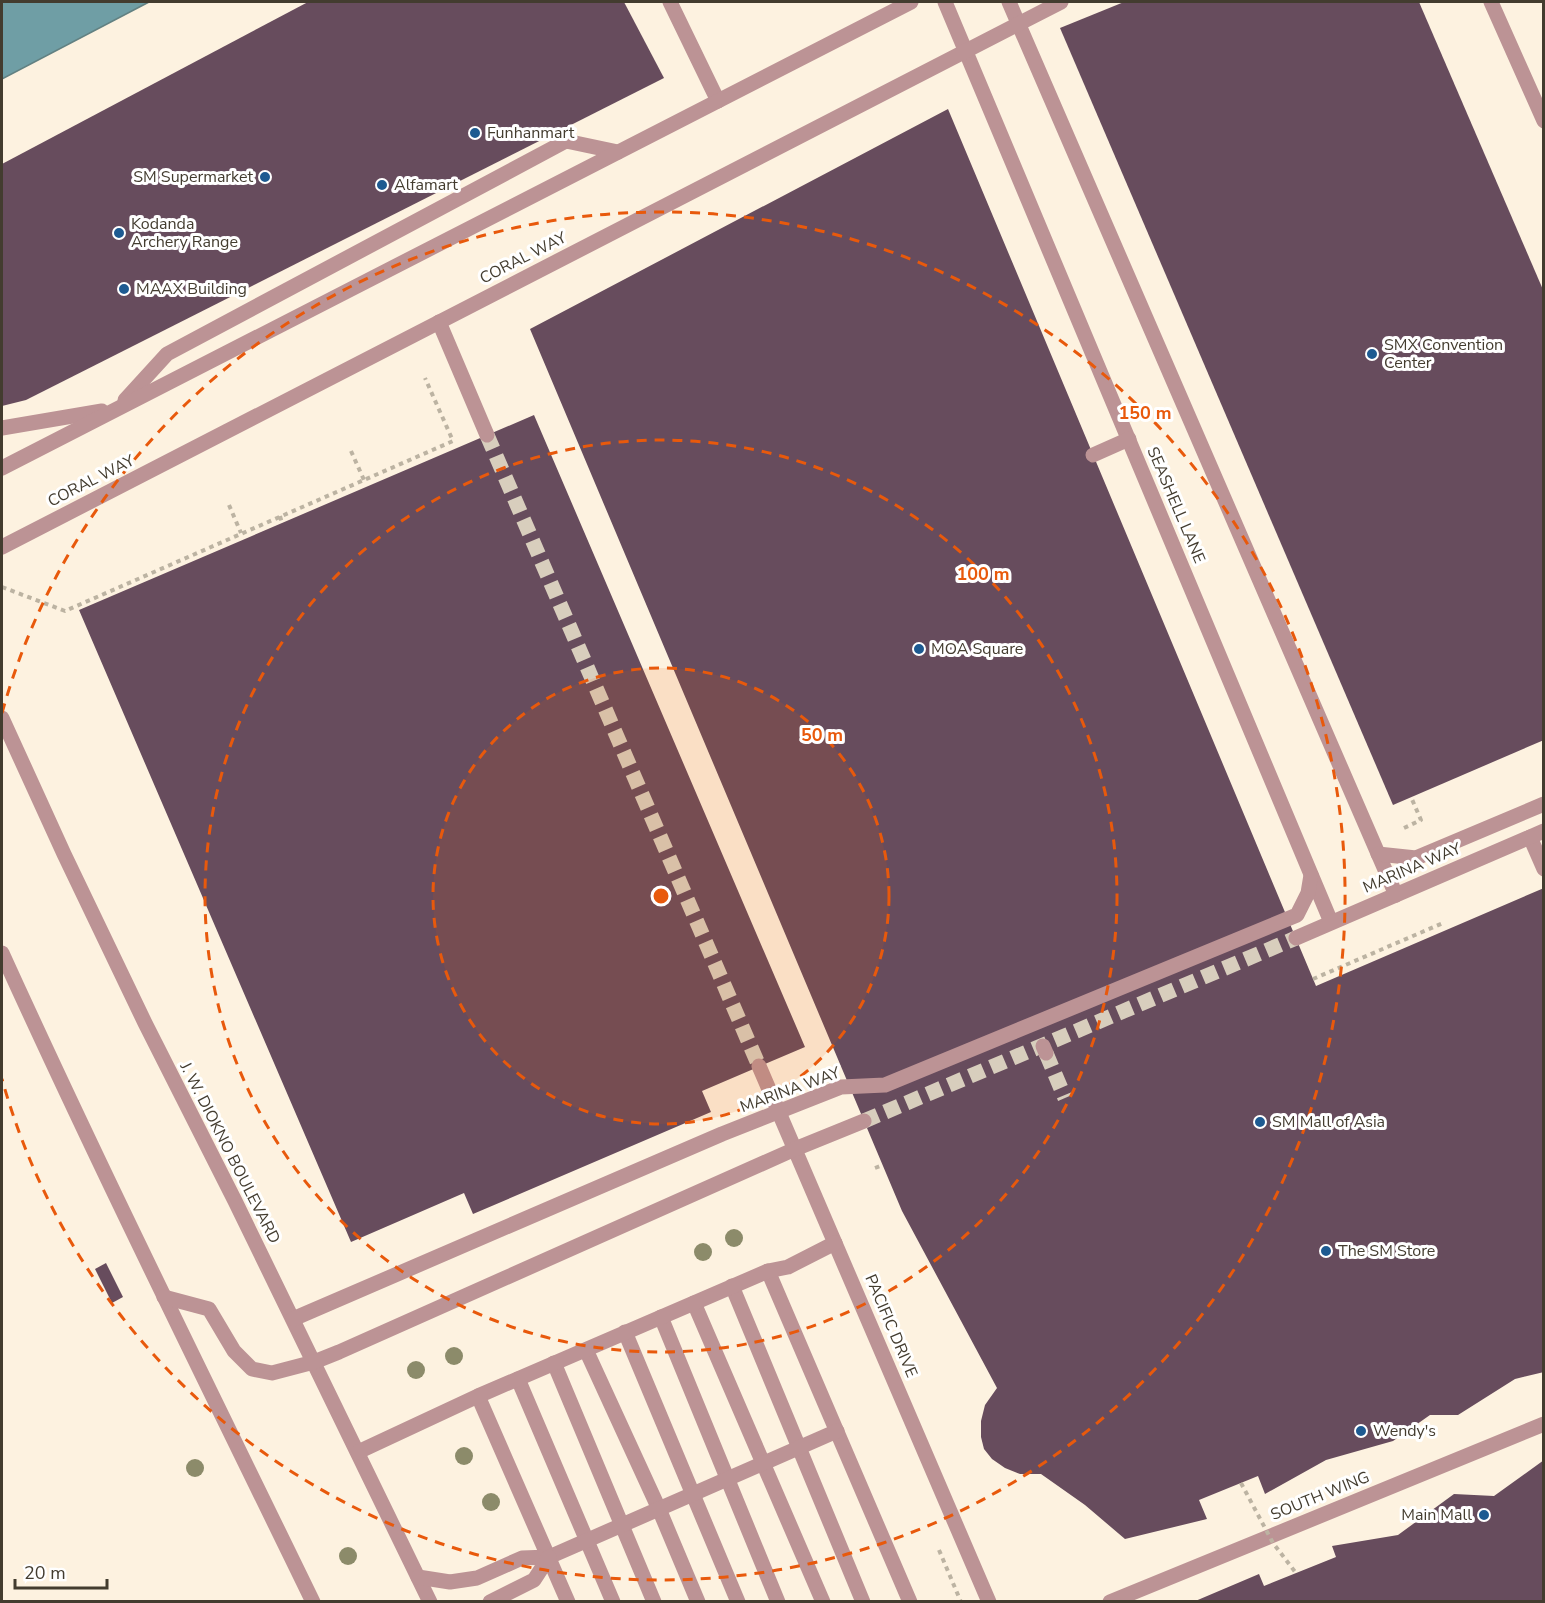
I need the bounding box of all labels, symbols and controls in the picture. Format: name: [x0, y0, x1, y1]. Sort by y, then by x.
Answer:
place label: Funhanmart: [487, 122, 575, 144]
marker: Funhanmart: [468, 126, 482, 140]
place label: SM Supermarket: [133, 166, 253, 188]
marker: SM Supermarket: [258, 170, 272, 184]
place label: Alfamart: [394, 174, 458, 196]
marker: Alfamart: [375, 178, 389, 192]
place label: Kodanda Archery Range: [131, 213, 238, 253]
marker: Kodanda Archery Range: [112, 226, 126, 240]
street label: CORAL WAY: [476, 227, 571, 289]
place label: MAAX Building: [136, 278, 247, 300]
marker: MAAX Building: [117, 282, 131, 296]
place label: SMX Convention Center: [1384, 334, 1503, 374]
marker: SMX Convention Center: [1365, 347, 1379, 361]
text: 150 m: [1118, 401, 1172, 425]
street label: SEASHELL LANE: [1142, 443, 1210, 567]
street label: CORAL WAY: [44, 450, 139, 512]
text: 100 m: [956, 562, 1010, 586]
place label: MOA Square: [931, 638, 1023, 660]
marker: MOA Square: [912, 642, 926, 656]
text: 50 m: [801, 723, 843, 747]
street label: MARINA WAY: [1360, 837, 1465, 899]
centre of rings: [651, 886, 671, 906]
street label: J. W. DIOKNO BOULEVARD: [174, 1058, 285, 1247]
street label: MARINA WAY: [737, 1062, 843, 1118]
place label: SM Mall of Asia: [1272, 1111, 1385, 1133]
marker: SM Mall of Asia: [1253, 1115, 1267, 1129]
place label: The SM Store: [1338, 1240, 1435, 1262]
marker: The SM Store: [1319, 1244, 1333, 1258]
street label: PACIFIC DRIVE: [859, 1271, 923, 1381]
place label: Wendy's: [1373, 1420, 1436, 1442]
marker: Wendy's: [1354, 1424, 1368, 1438]
street label: SOUTH WING: [1267, 1466, 1373, 1526]
place label: Main Mall: [1401, 1504, 1472, 1526]
marker: Main Mall: [1477, 1508, 1491, 1522]
scale bar: [15, 1552, 106, 1590]
text: 20 m: [24, 1561, 66, 1585]

